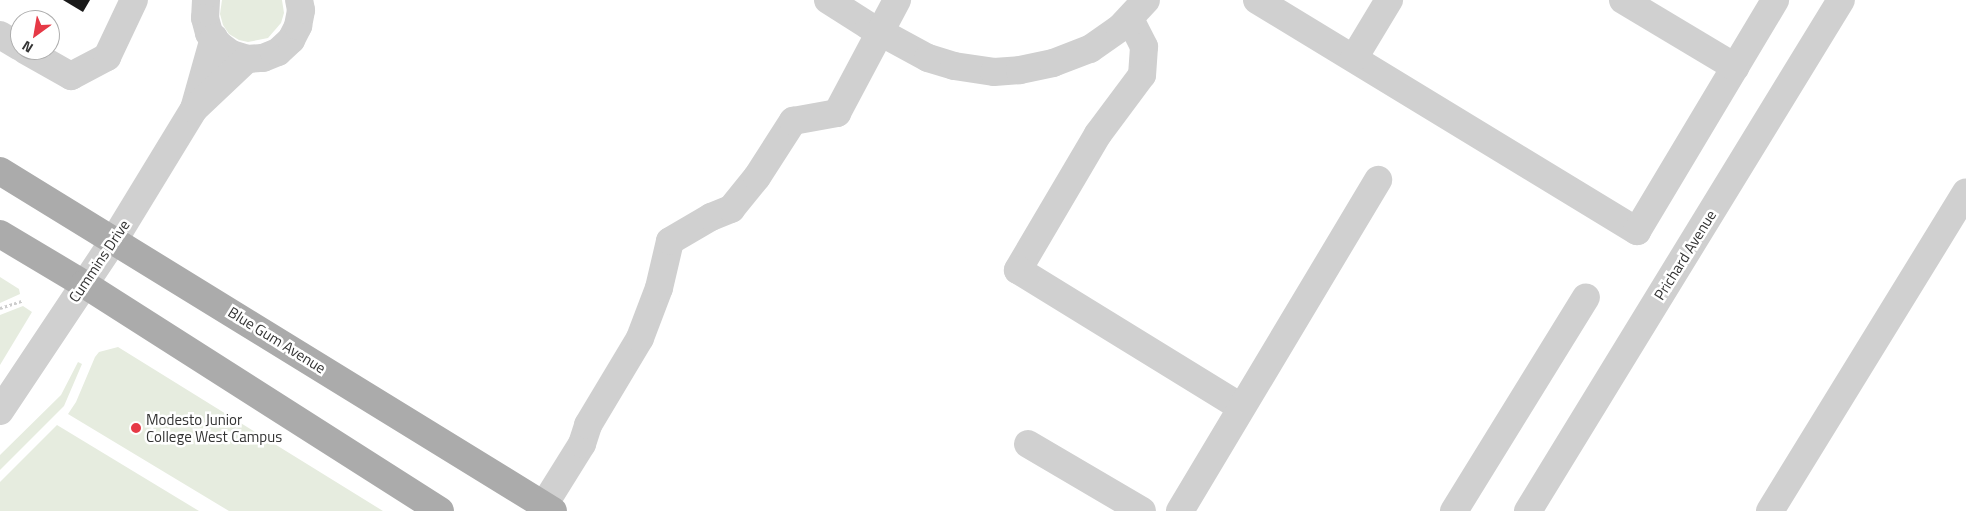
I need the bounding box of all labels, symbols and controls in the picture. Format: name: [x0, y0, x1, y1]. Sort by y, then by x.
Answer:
north arrow: [10, 10, 60, 60]
text: N: [18, 36, 37, 59]
street label: Prichard Avenue: [1650, 207, 1720, 303]
street label: Cummins Drive: [65, 216, 133, 306]
street label: Blue Gum Avenue: [225, 303, 329, 377]
place label: Modesto Junior College West Campus: [146, 410, 282, 445]
marker: Modesto Junior College West Campus: [130, 422, 142, 434]

